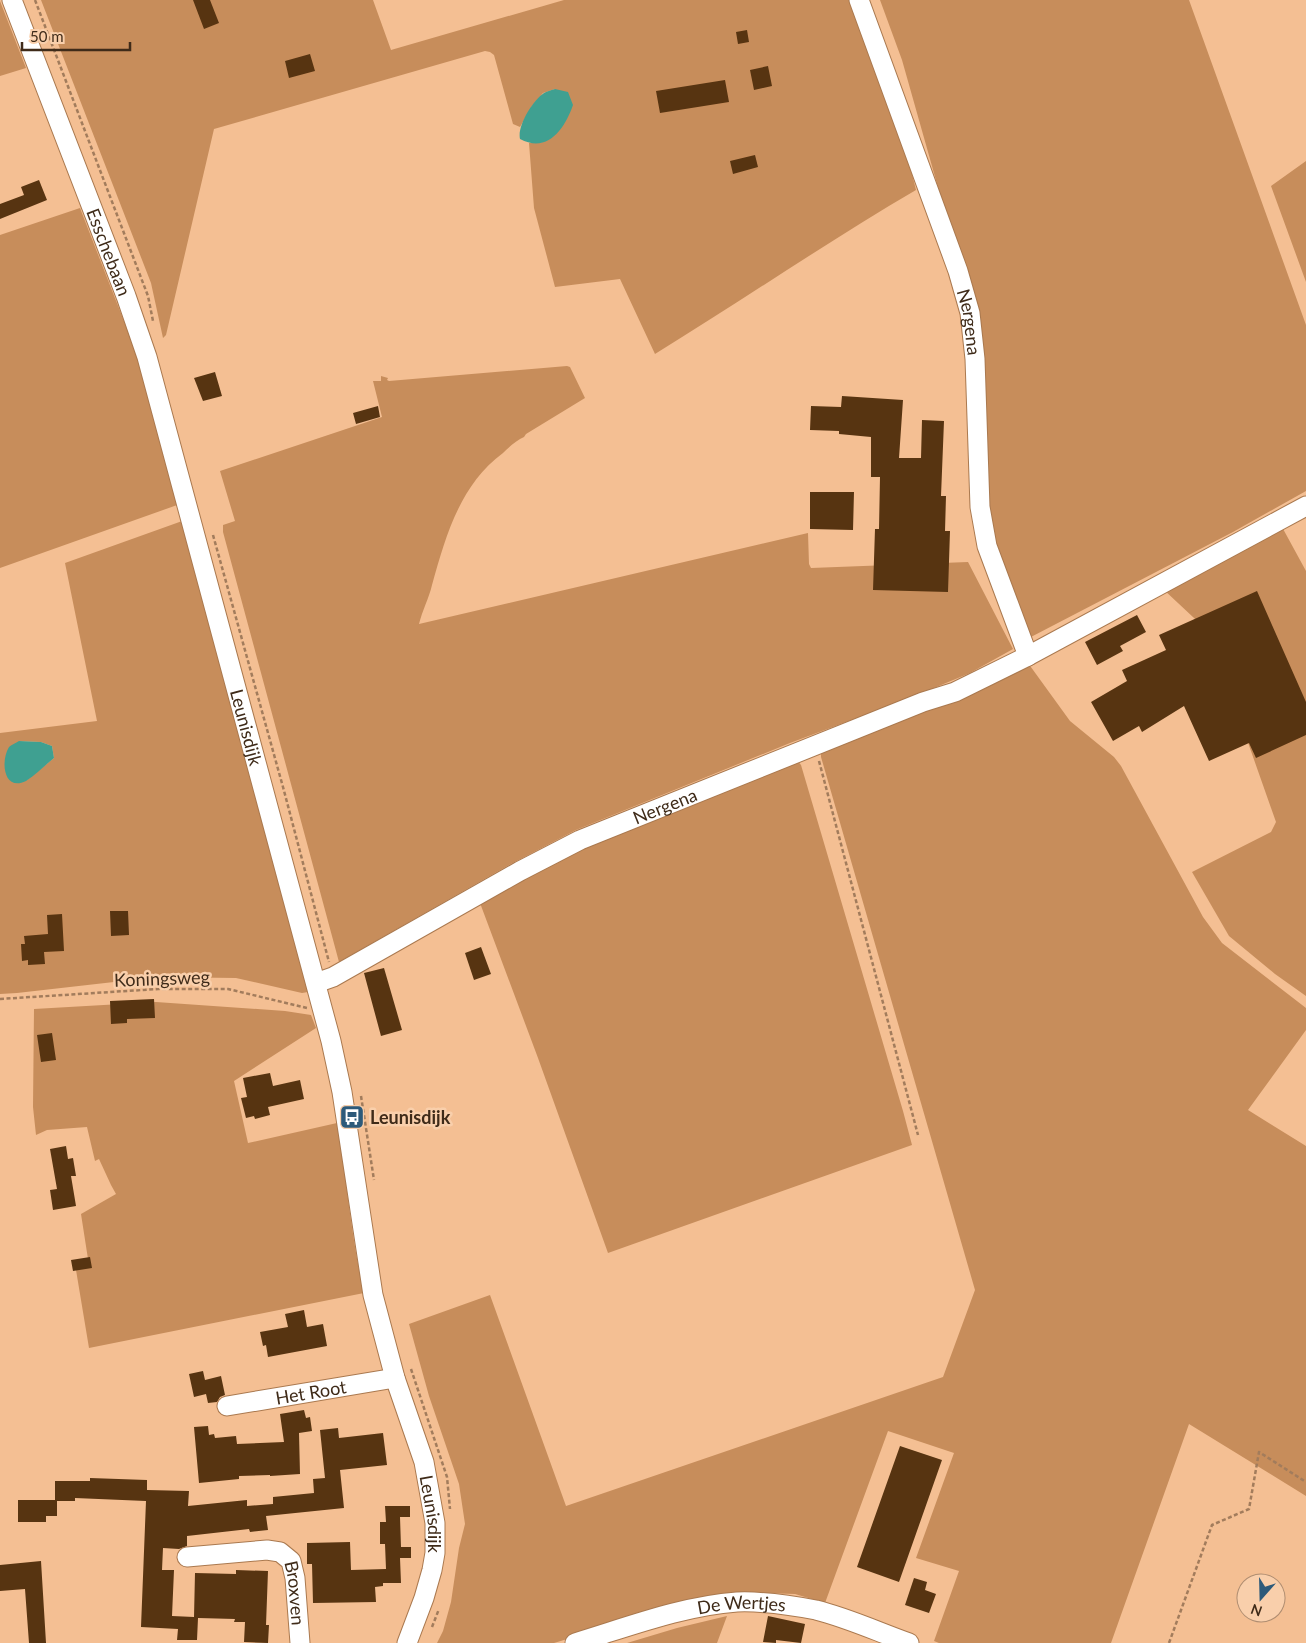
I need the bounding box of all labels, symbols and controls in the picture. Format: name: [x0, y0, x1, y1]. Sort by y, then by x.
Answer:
scale bar: [22, 20, 130, 52]
text: 50 m: [30, 27, 64, 45]
street label: Esschebaan: [82, 205, 136, 299]
street label: Nergena: [953, 286, 986, 356]
street label: Leunisdijk: [226, 687, 268, 769]
street label: Nergena: [630, 783, 700, 829]
street label: Koningsweg: [114, 965, 210, 991]
bus stop icon: Leunisdijk: [339, 1104, 365, 1130]
place label: Leunisdijk: [370, 1106, 451, 1128]
street label: Het Root: [274, 1375, 348, 1409]
street label: Leunisdijk: [416, 1473, 446, 1554]
street label: Broxven: [280, 1558, 310, 1626]
north arrow: [1236, 1573, 1286, 1623]
street label: De Wertjes: [695, 1590, 788, 1618]
text: N: [1248, 1601, 1264, 1621]

